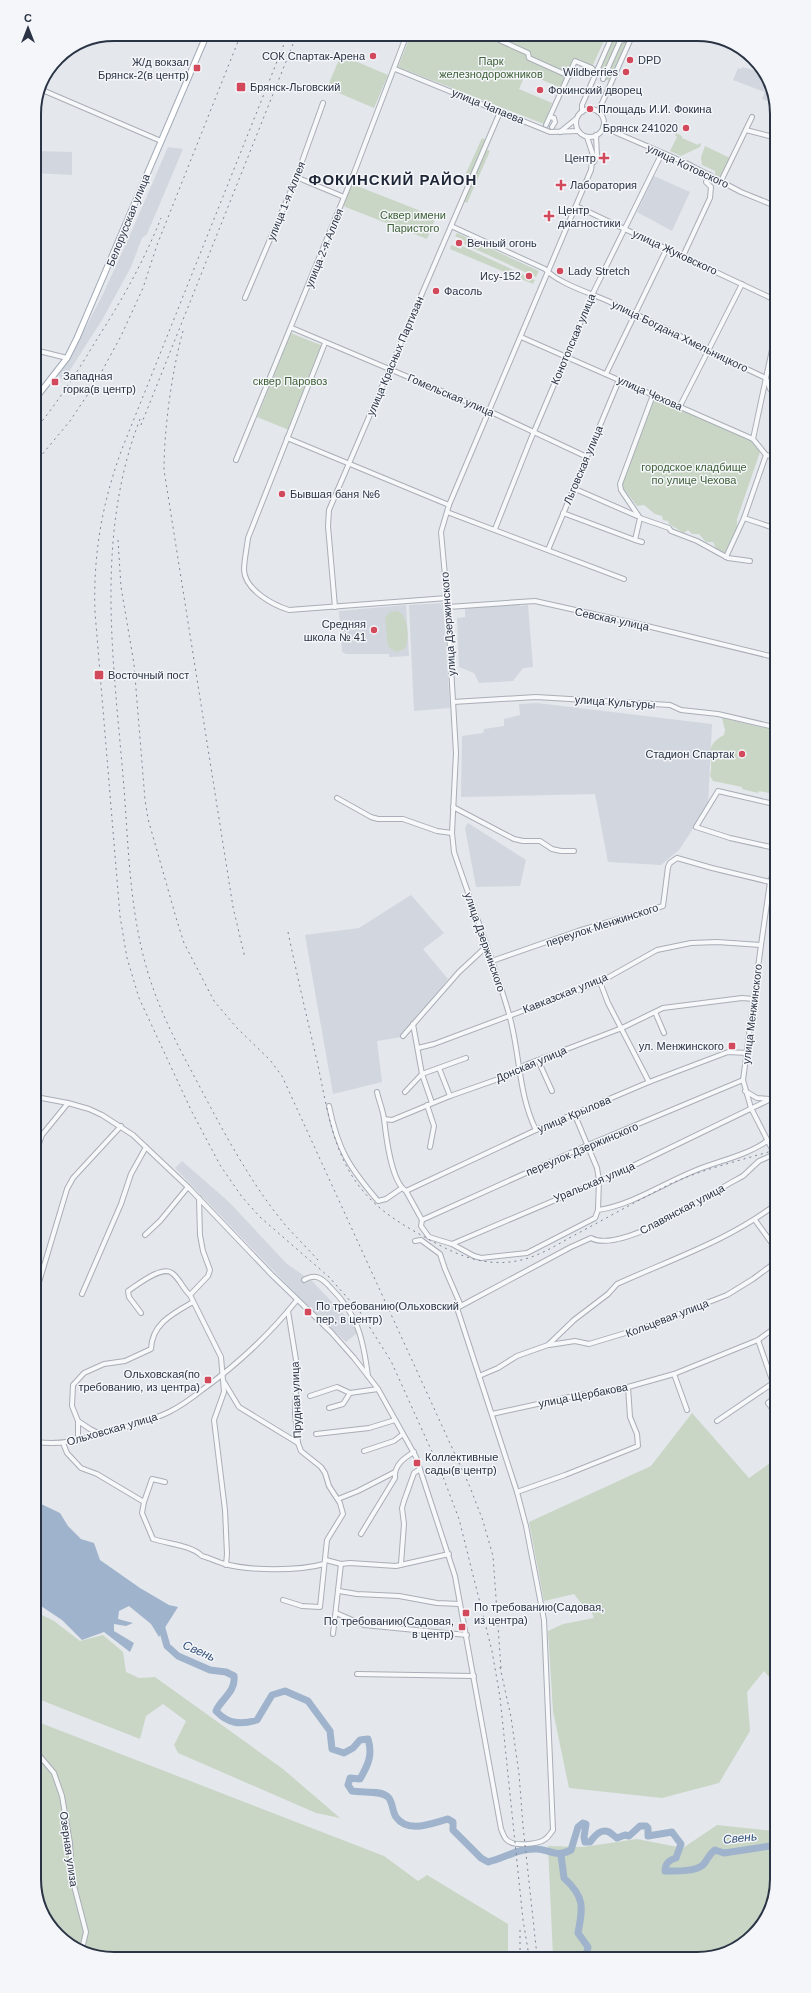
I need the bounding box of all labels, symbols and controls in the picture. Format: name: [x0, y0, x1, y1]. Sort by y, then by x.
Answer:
north arrow: [8, 8, 48, 48]
text: С: [24, 12, 32, 24]
place label: СОК Спартак-Арена: [262, 50, 366, 62]
marker: СОК Спартак-Арена: [368, 51, 378, 61]
place label: DPD: [638, 54, 661, 66]
park label: Парк железнодорожников: [439, 55, 543, 80]
marker: DPD: [625, 55, 635, 65]
place label: Ж/д вокзал Брянск-2(в центр): [98, 56, 189, 81]
marker: Ж/д вокзал Брянск-2(в центр): [192, 63, 202, 73]
place label: Wildberries: [563, 66, 618, 78]
marker: Wildberries: [621, 67, 631, 77]
marker: Брянск-Льговский: [235, 81, 247, 93]
place label: Брянск-Льговский: [250, 81, 340, 93]
place label: Фокинский дворец: [548, 84, 643, 96]
marker: Фокинский дворец: [535, 85, 545, 95]
street label: улица Чапаева: [450, 86, 527, 126]
place label: Площадь И.И. Фокина: [598, 103, 712, 115]
marker: Площадь И.И. Фокина: [585, 104, 595, 114]
place label: Брянск 241020: [603, 122, 678, 134]
marker: Брянск 241020: [681, 123, 691, 133]
street label: улица Котовского: [645, 142, 731, 190]
place label: Центр: [565, 152, 596, 164]
marker: Центр: [599, 153, 609, 163]
street label: улица 1-я Аллея: [265, 160, 307, 242]
street label: Белорусская улица: [104, 171, 152, 268]
district label: ФОКИНСКИЙ РАЙОН: [309, 171, 477, 188]
marker: Лаборатория: [555, 179, 567, 191]
place label: Лаборатория: [570, 179, 637, 191]
place label: Центр диагностики: [558, 204, 621, 229]
street label: улица 2-я Аллея: [303, 207, 345, 289]
park label: Сквер имени Паристого: [380, 209, 446, 234]
marker: Центр диагностики: [543, 210, 555, 222]
street label: улица Жуковского: [631, 227, 719, 277]
place label: Вечный огонь: [467, 237, 537, 249]
marker: Вечный огонь: [454, 238, 464, 248]
place label: Lady Stretch: [568, 265, 630, 277]
marker: Lady Stretch: [555, 266, 565, 276]
place label: Ису-152: [480, 270, 521, 282]
marker: Ису-152: [524, 271, 534, 281]
place label: Фасоль: [444, 285, 482, 297]
marker: Фасоль: [431, 286, 441, 296]
street label: Конотопская улица: [548, 291, 598, 386]
street label: улица Красных Партизан: [364, 295, 426, 417]
street label: улица Богдана Хмельницкого: [610, 298, 750, 374]
place label: Западная горка(в центр): [63, 370, 136, 395]
street label: Гомельская улица: [406, 371, 497, 419]
street label: улица Чехова: [616, 373, 685, 413]
park label: сквер Паровоз: [253, 375, 327, 387]
marker: Западная горка(в центр): [50, 377, 60, 387]
street label: Льговская улица: [561, 423, 605, 506]
park label: городское кладбище по улице Чехова: [641, 461, 747, 486]
place label: Бывшая баня №6: [290, 488, 380, 500]
marker: Бывшая баня №6: [277, 489, 287, 499]
street label: улица Дзержинского: [438, 572, 458, 676]
street label: Севская улица: [574, 605, 651, 633]
place label: Средняя школа № 41: [304, 618, 366, 643]
marker: Средняя школа № 41: [369, 625, 379, 635]
marker: Восточный пост: [93, 669, 105, 681]
place label: Восточный пост: [108, 669, 189, 681]
street label: улица Культуры: [574, 693, 656, 711]
place label: Стадион Спартак: [645, 748, 734, 760]
marker: Стадион Спартак: [737, 749, 747, 759]
street label: улица Дзержинского: [462, 891, 508, 993]
street label: переулок Менжинского: [544, 901, 660, 949]
street label: улица Менжинского: [740, 963, 764, 1065]
street label: Кавказская улица: [521, 970, 610, 1015]
place label: ул. Менжинского: [639, 1040, 724, 1052]
marker: ул. Менжинского: [727, 1041, 737, 1051]
street label: Донская улица: [494, 1043, 569, 1084]
street label: улица Крылова: [536, 1093, 613, 1135]
street label: переулок Дзержинского: [524, 1120, 640, 1178]
street label: Уральская улица: [552, 1159, 637, 1204]
street label: Славянская улица: [638, 1181, 727, 1236]
street label: Кольцевая улица: [624, 1296, 711, 1339]
place label: По требованию(Ольховский пер, в центр): [316, 1300, 459, 1325]
marker: По требованию(Ольховский пер, в центр): [303, 1307, 313, 1317]
street label: Прудная улица: [289, 1360, 303, 1439]
place label: Ольховская(по требованию, из центра): [78, 1368, 200, 1393]
marker: Ольховская(по требованию, из центра): [203, 1375, 213, 1385]
street label: улица Щербакова: [537, 1380, 630, 1410]
street label: Ольховская улица: [65, 1410, 160, 1448]
place label: Коллективные сады(в центр): [425, 1451, 498, 1476]
marker: Коллективные сады(в центр): [412, 1458, 422, 1468]
place label: По требованию(Садовая, из центра): [474, 1601, 604, 1626]
marker: По требованию(Садовая, из центра): [461, 1608, 471, 1618]
place label: По требованию(Садовая, в центр): [324, 1615, 454, 1640]
marker: По требованию(Садовая, в центр): [457, 1622, 467, 1632]
water label: Свень: [181, 1638, 217, 1664]
street label: Озерная улиза: [58, 1811, 80, 1888]
water label: Свень: [722, 1829, 758, 1847]

